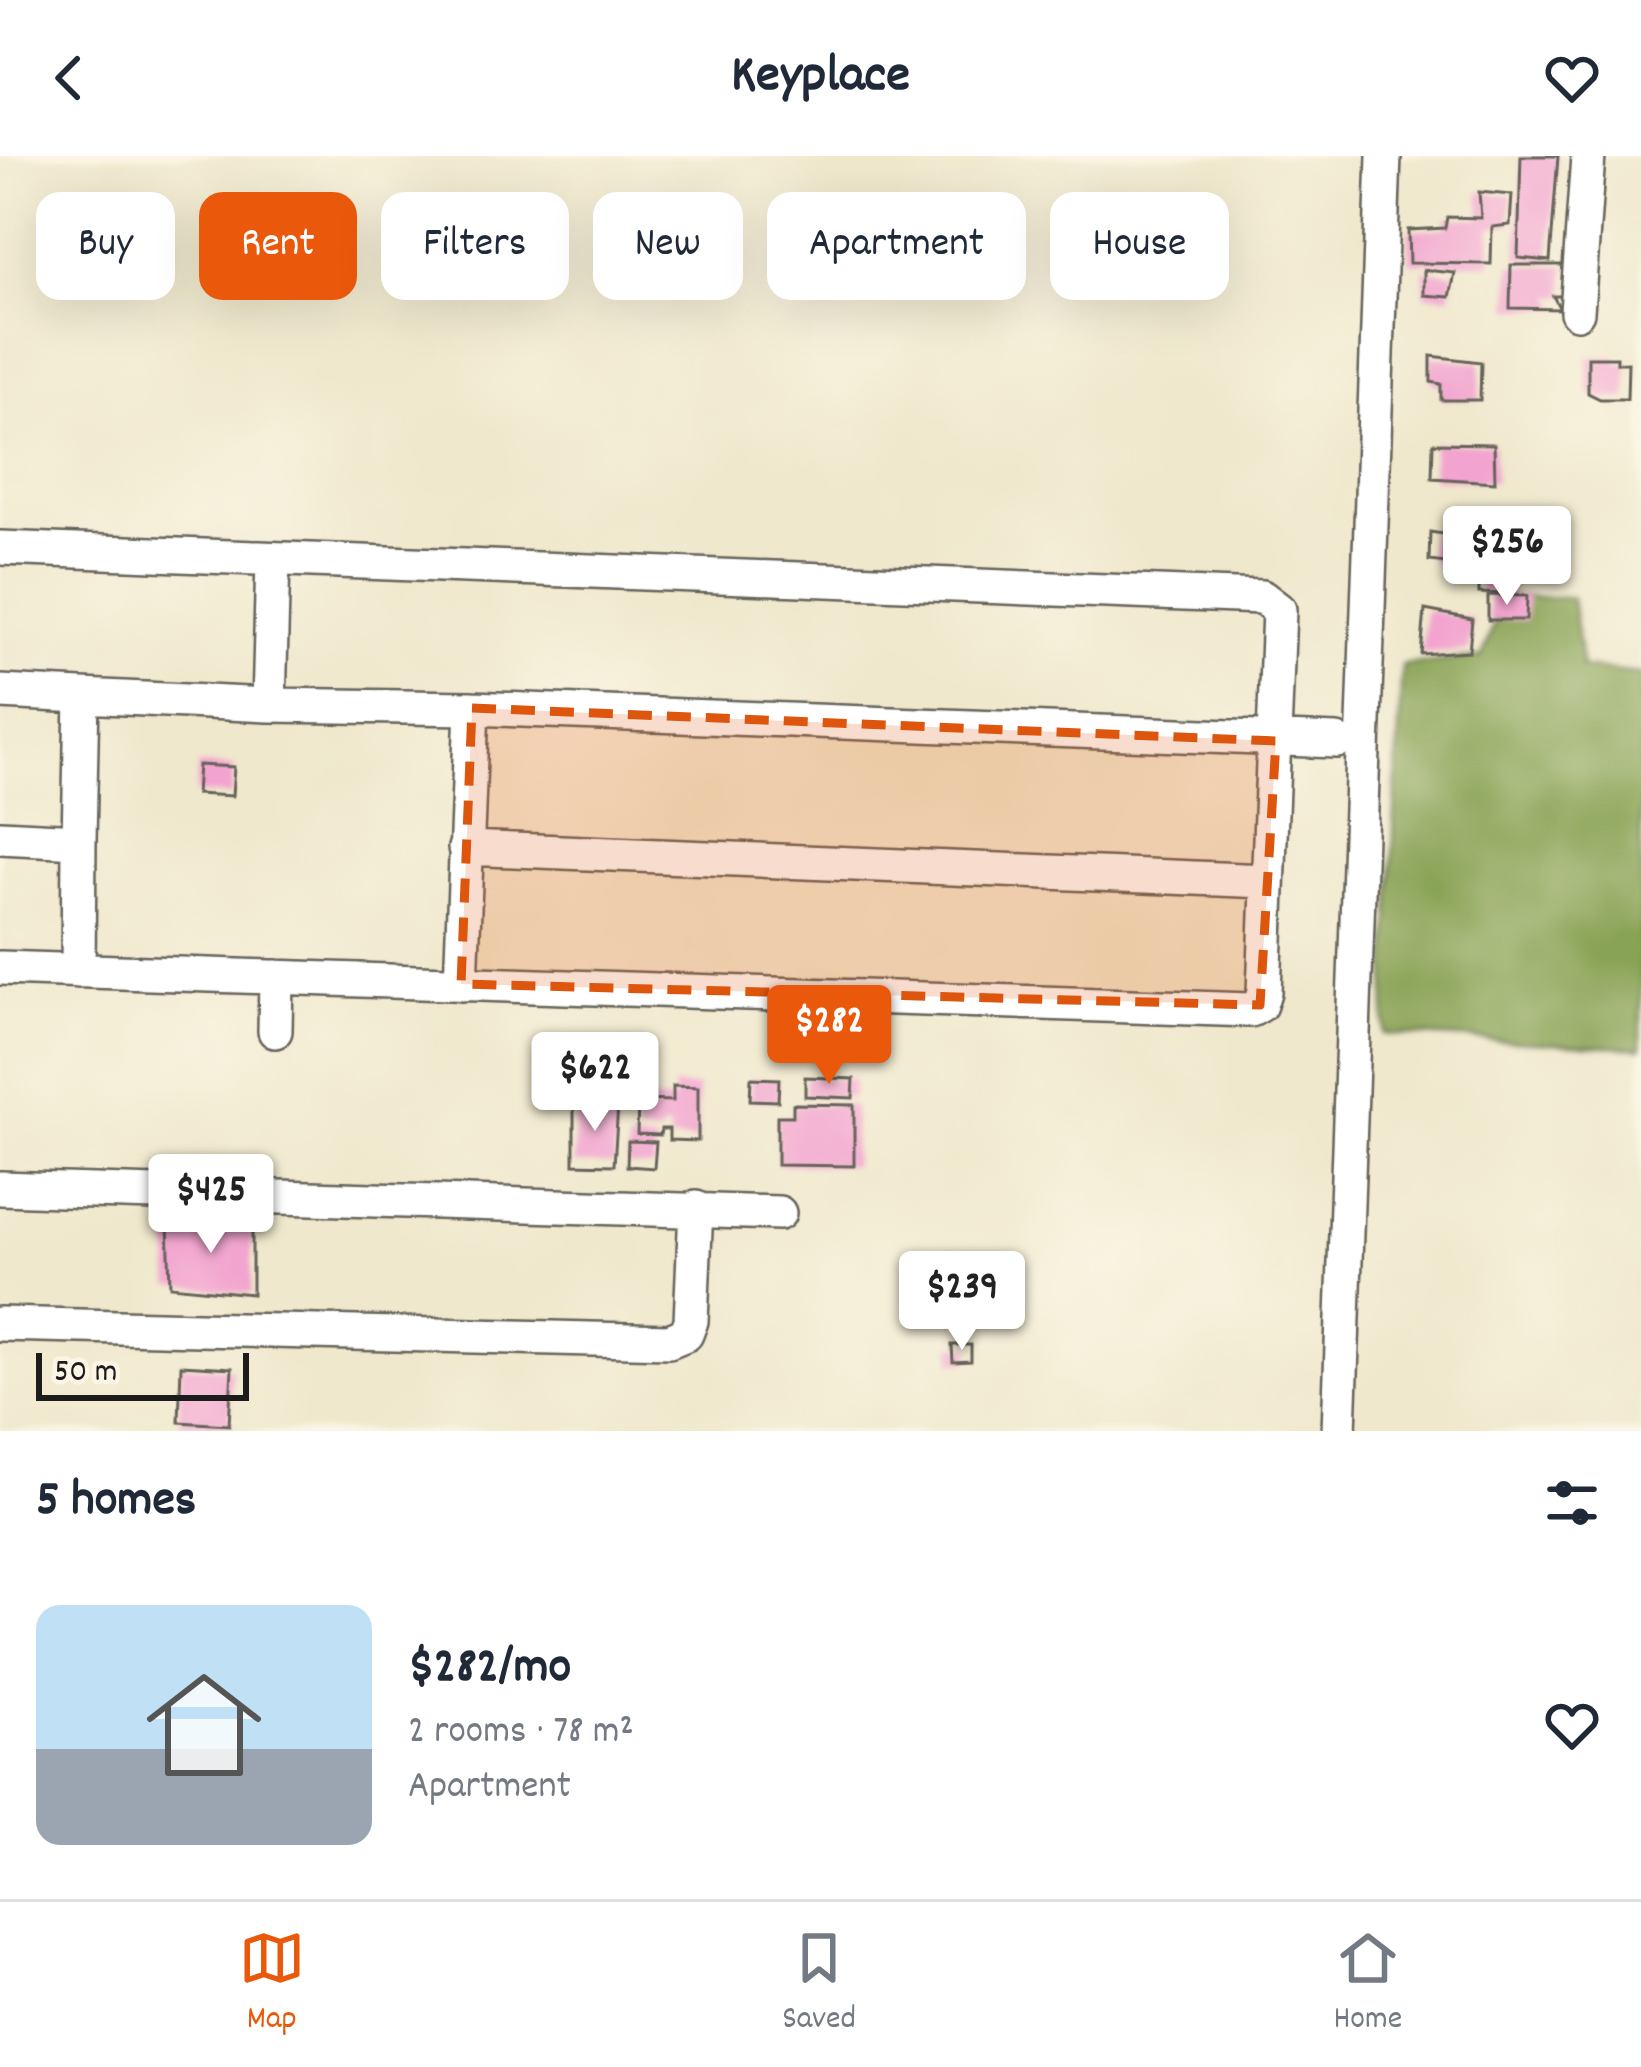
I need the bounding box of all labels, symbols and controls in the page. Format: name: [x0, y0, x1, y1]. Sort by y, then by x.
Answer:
text: Keyplace: [731, 40, 910, 117]
icon: back: [36, 45, 102, 111]
icon: heart: [1539, 45, 1605, 111]
chip: Buy: [36, 192, 175, 300]
chip: Rent: [199, 192, 357, 300]
chip: Filters: [381, 192, 569, 300]
chip: New: [593, 192, 743, 300]
chip: Apartment: [767, 192, 1026, 300]
chip: House: [1050, 192, 1229, 300]
pin: $256: [1436, 506, 1578, 608]
text: $256: [1470, 517, 1544, 572]
pin: $282: [758, 985, 900, 1087]
text: $282: [794, 996, 864, 1051]
pin: $622: [524, 1032, 666, 1134]
text: $622: [559, 1043, 631, 1098]
pin: $425: [140, 1154, 282, 1256]
text: $425: [175, 1165, 247, 1220]
pin: $239: [891, 1251, 1033, 1353]
text: $239: [926, 1262, 998, 1317]
scale bar: [36, 1347, 249, 1400]
text: 50 m: [54, 1350, 118, 1397]
text: 5 homes: [36, 1467, 196, 1539]
icon: filters: [1539, 1470, 1605, 1536]
text: $282/mo: [408, 1634, 571, 1706]
icon: home: [132, 1653, 276, 1797]
icon: heart: [1539, 1692, 1605, 1758]
text: 2 rooms · 78 m²: [408, 1706, 634, 1761]
text: Apartment: [408, 1761, 571, 1816]
tab: Map: [239, 1925, 305, 2044]
tab: Saved: [782, 1925, 856, 2044]
tab: Home: [1333, 1925, 1402, 2044]

